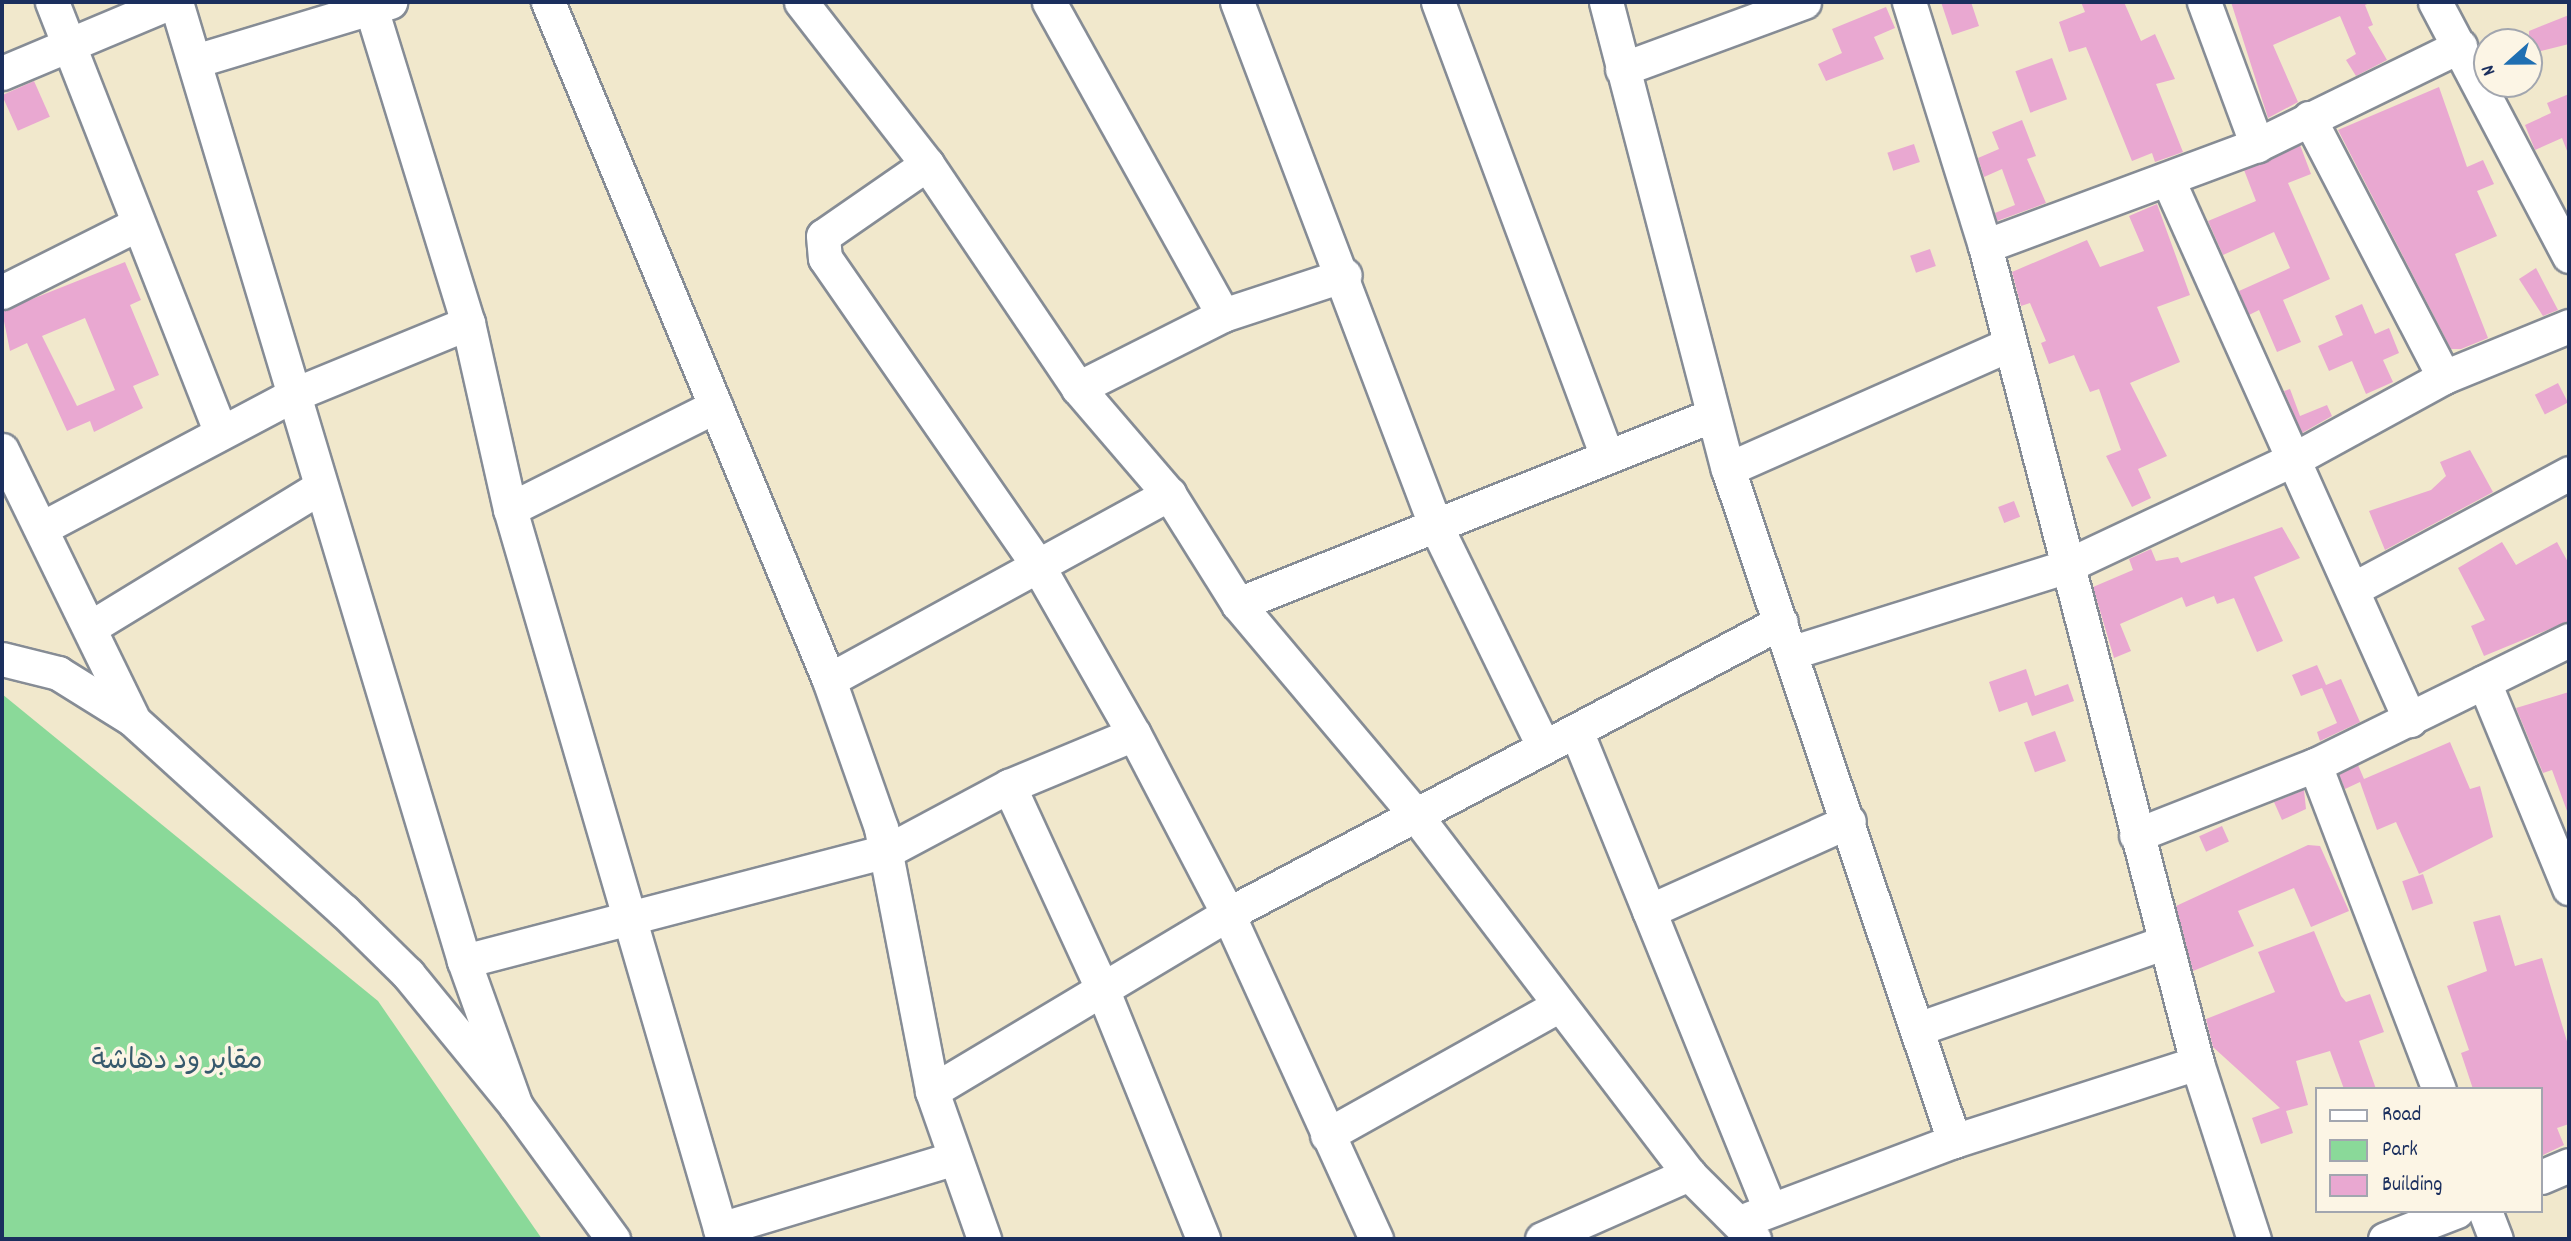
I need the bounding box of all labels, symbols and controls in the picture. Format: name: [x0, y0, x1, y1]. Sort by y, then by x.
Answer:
north arrow: [2473, 28, 2543, 98]
text: N: [2476, 61, 2504, 79]
park label: مقابر ود دهاشة: [92, 1046, 262, 1080]
legend: [2316, 1087, 2543, 1213]
text: Road: [2382, 1101, 2421, 1131]
text: Park: [2382, 1136, 2418, 1166]
text: Building: [2382, 1171, 2442, 1201]

